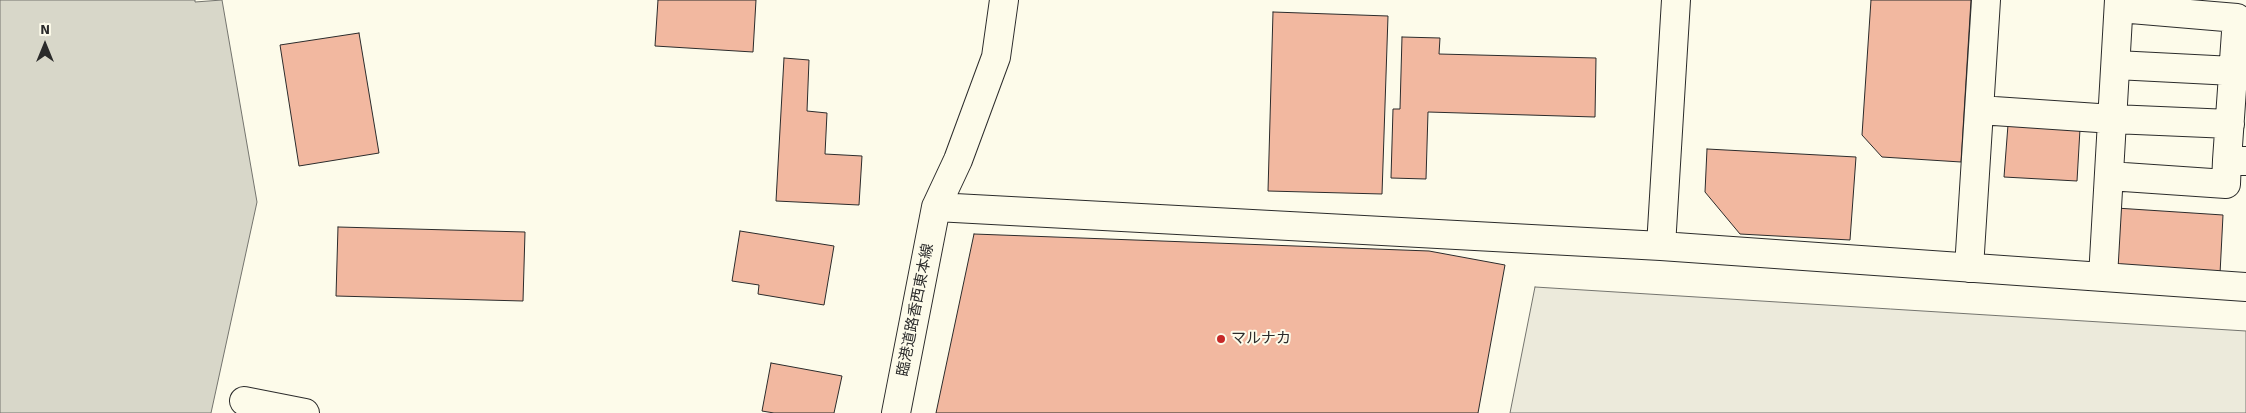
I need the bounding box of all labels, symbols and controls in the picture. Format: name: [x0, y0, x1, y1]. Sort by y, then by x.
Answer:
north arrow: [20, 20, 70, 70]
text: N: [40, 21, 50, 38]
street label: 臨港道路香西東本線: [894, 242, 938, 378]
place label: マルナカ: [1231, 330, 1291, 348]
marker: マルナカ: [1215, 333, 1227, 345]

